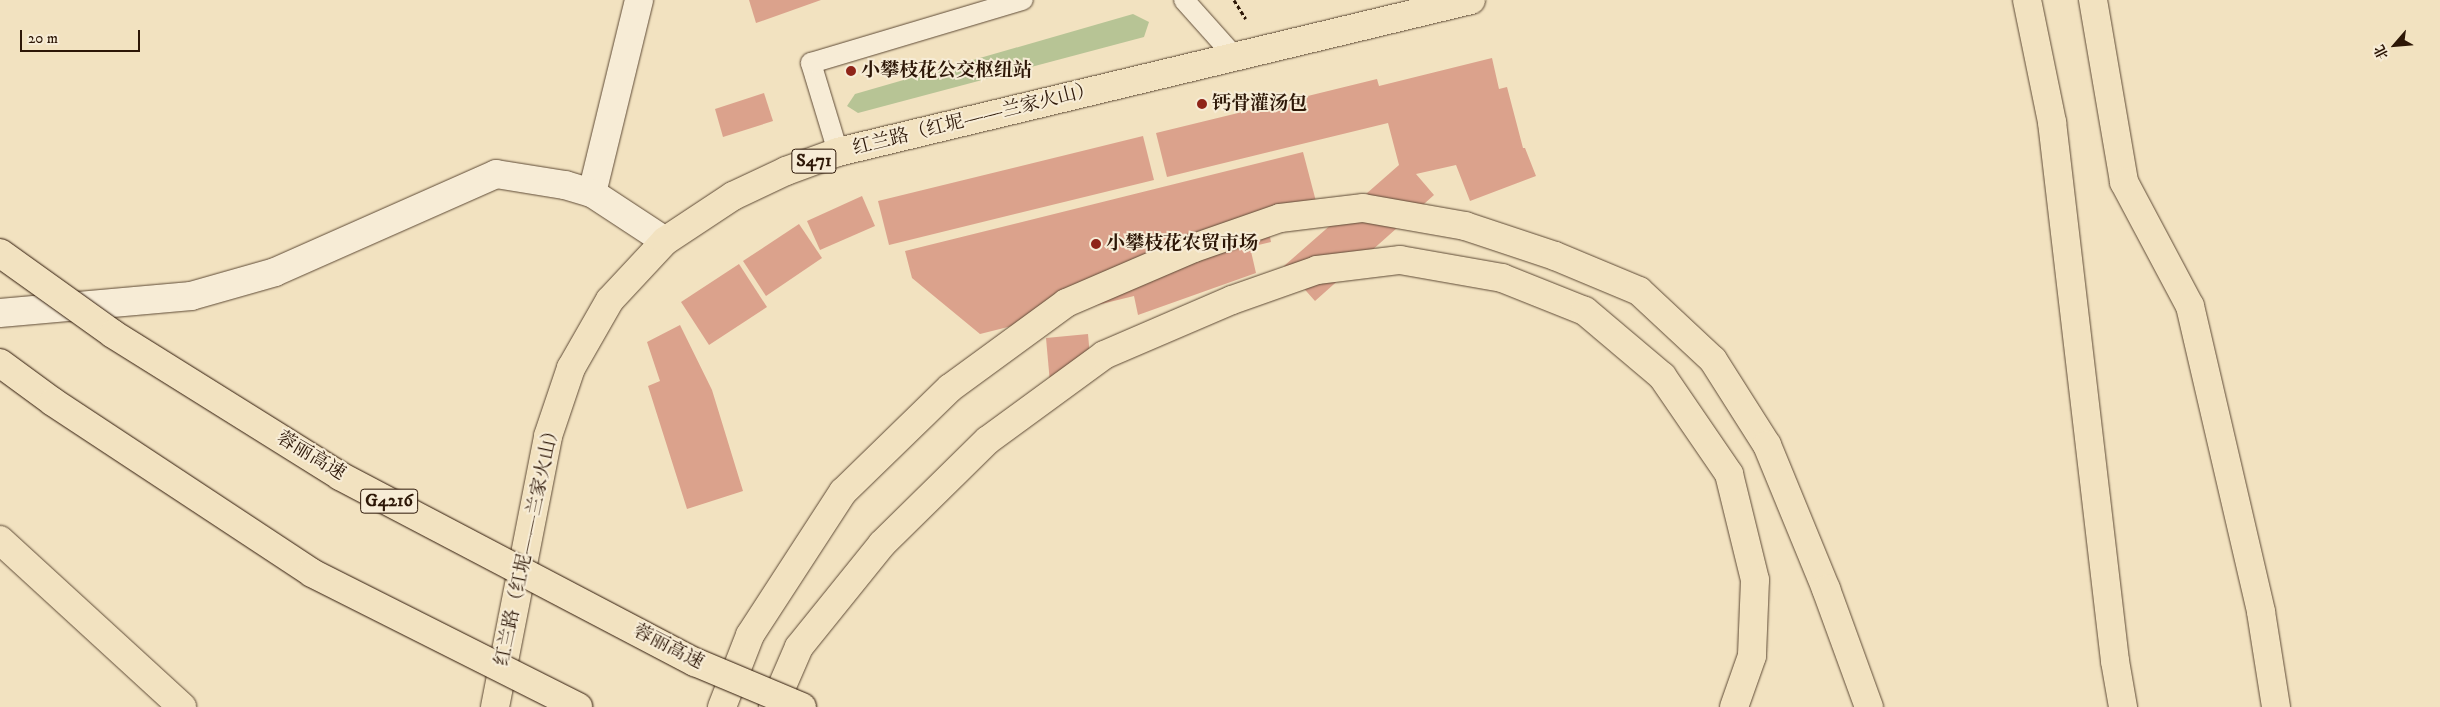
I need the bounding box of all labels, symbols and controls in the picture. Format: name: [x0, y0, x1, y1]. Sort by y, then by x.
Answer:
scale bar: [22, 20, 142, 52]
north arrow: [2370, 20, 2420, 70]
text: 20 m: [28, 29, 58, 48]
text: 北: [2370, 41, 2393, 62]
place label: 小攀枝花公交枢纽站: [861, 60, 1032, 82]
marker: 小攀枝花公交枢纽站: [845, 65, 857, 77]
street label: 红兰路（红坭——兰家火山）: [851, 78, 1097, 160]
place label: 钙骨灌汤包: [1212, 93, 1307, 115]
marker: 钙骨灌汤包: [1196, 98, 1208, 110]
road number: S471: [790, 146, 838, 177]
place label: 小攀枝花农贸市场: [1106, 233, 1258, 255]
marker: 小攀枝花农贸市场: [1090, 238, 1102, 250]
street label: 红兰路（红坭——兰家火山）: [491, 420, 565, 668]
street label: 蓉丽高速: [273, 427, 349, 485]
road number: G4216: [359, 486, 419, 516]
street label: 蓉丽高速: [629, 620, 707, 674]

